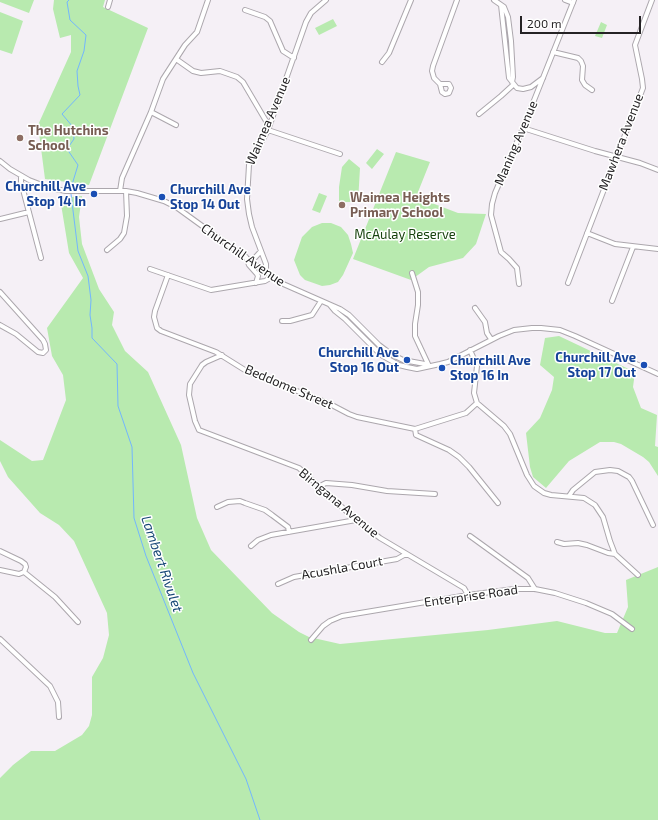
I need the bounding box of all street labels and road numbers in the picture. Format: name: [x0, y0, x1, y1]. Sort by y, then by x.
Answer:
street label: Waimea Avenue: [242, 74, 294, 168]
street label: Mawhera Avenue: [595, 91, 647, 193]
street label: Maning Avenue: [491, 98, 541, 188]
street label: Churchill Avenue: [198, 220, 288, 290]
street label: Beddome Street: [242, 361, 336, 413]
street label: Birngana Avenue: [296, 465, 382, 541]
street label: Acushla Court: [300, 553, 384, 583]
street label: Enterprise Road: [423, 582, 519, 610]

